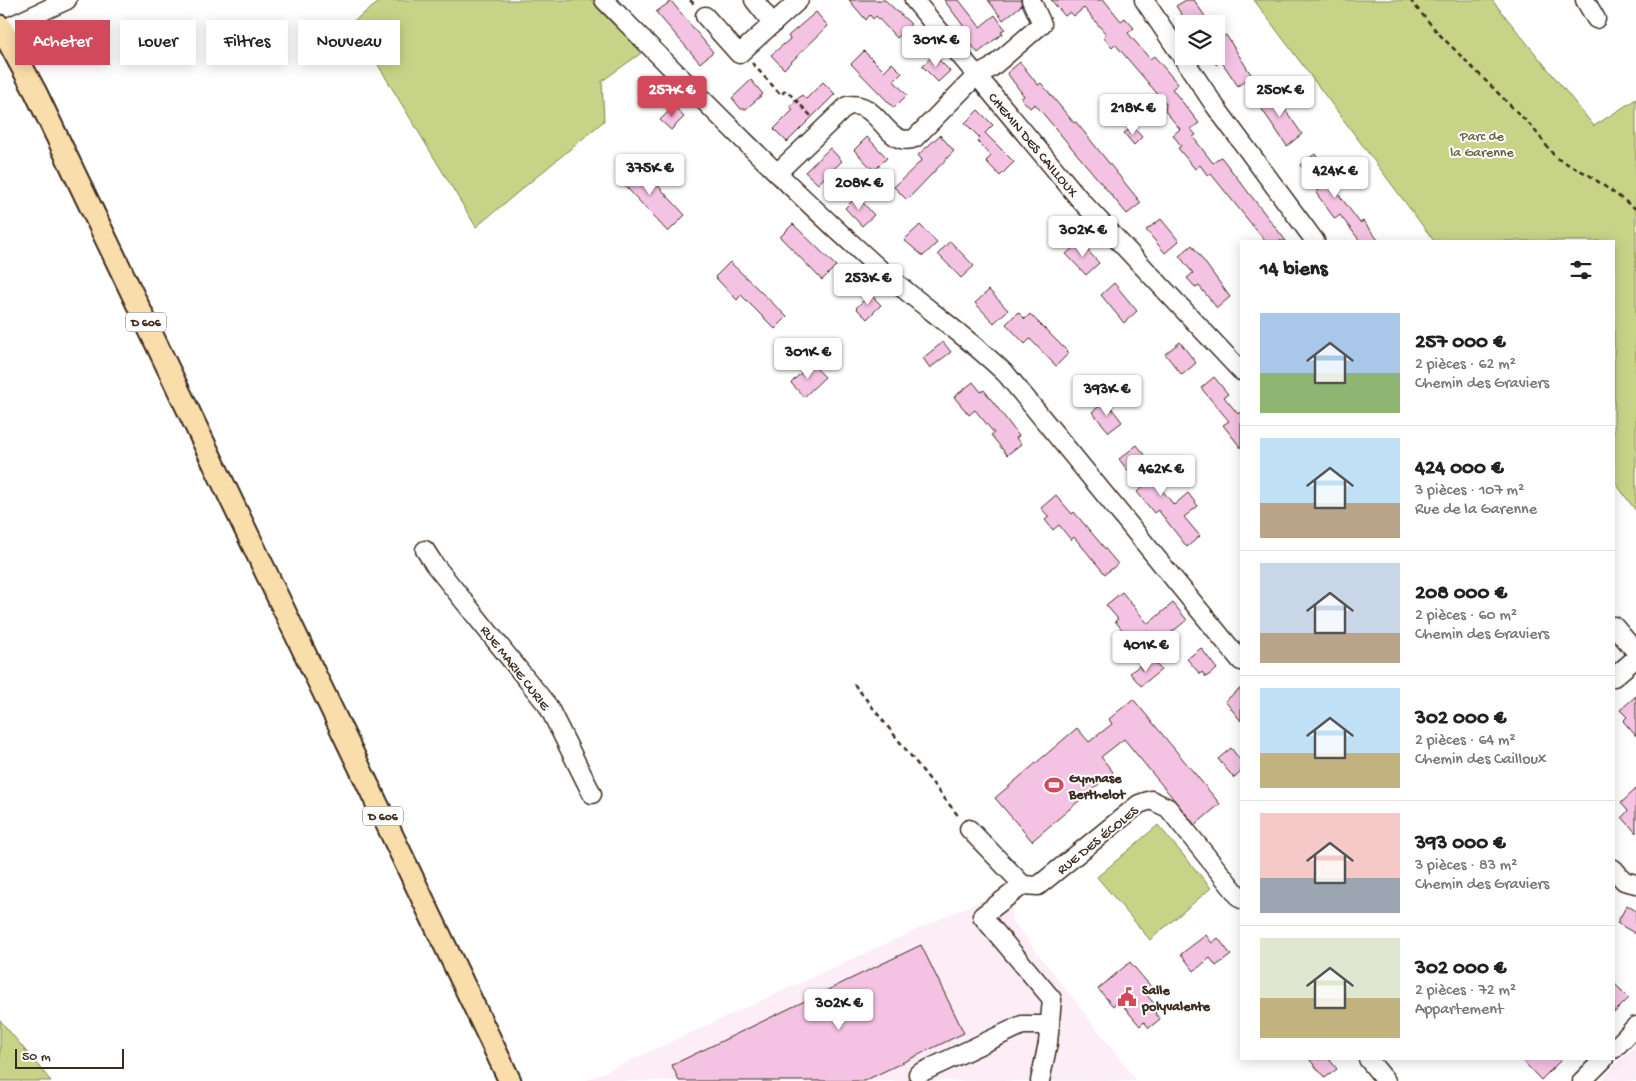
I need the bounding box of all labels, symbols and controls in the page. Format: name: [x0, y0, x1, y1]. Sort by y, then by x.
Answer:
map controls: [1175, 15, 1225, 65]
button: layers: [1175, 15, 1225, 65]
chip: Acheter: [15, 20, 110, 65]
chip: Louer: [120, 20, 196, 65]
chip: Filtres: [206, 20, 288, 65]
chip: Nouveau: [298, 20, 400, 65]
pin: 301K €: [895, 26, 977, 68]
text: 301K €: [913, 32, 959, 51]
pin: 257K €: [631, 76, 713, 118]
pin: 250K €: [1239, 76, 1321, 118]
text: 257K €: [649, 82, 695, 101]
text: 250K €: [1256, 82, 1304, 101]
street label: CHEMIN DES CAILLOUX: [984, 90, 1081, 202]
pin: 218K €: [1092, 94, 1174, 136]
text: 218K €: [1110, 100, 1156, 119]
park label: Parc de la Garenne: [1450, 129, 1515, 162]
pin: 375K €: [609, 154, 691, 196]
pin: 424K €: [1294, 156, 1376, 199]
text: 375K €: [626, 160, 674, 179]
text: 424K €: [1312, 163, 1358, 182]
pin: 208K €: [818, 168, 900, 211]
text: 208K €: [835, 175, 883, 194]
pin: 302K €: [1042, 216, 1124, 258]
text: 302K €: [1059, 222, 1107, 241]
icon: filters: [1567, 256, 1595, 284]
text: 14 biens: [1260, 258, 1328, 283]
pin: 253K €: [827, 264, 909, 306]
text: 253K €: [845, 270, 891, 289]
road number: D 606: [126, 313, 166, 332]
text: 257 000 €: [1415, 331, 1505, 356]
icon: home: [1300, 333, 1360, 393]
pin: 301K €: [767, 338, 849, 380]
text: 301K €: [785, 344, 831, 363]
text: 2 pièces · 62 m²: [1415, 356, 1516, 375]
pin: 393K €: [1066, 374, 1148, 417]
text: Chemin des Graviers: [1415, 375, 1549, 394]
text: 393K €: [1084, 381, 1130, 400]
pin: 462K €: [1120, 454, 1202, 497]
text: 424 000 €: [1415, 457, 1503, 482]
icon: home: [1300, 458, 1360, 518]
text: 462K €: [1138, 461, 1184, 480]
text: 3 pièces · 107 m²: [1415, 482, 1524, 501]
text: Rue de la Garenne: [1415, 501, 1537, 520]
text: 208 000 €: [1415, 582, 1507, 607]
icon: home: [1300, 583, 1360, 643]
text: 2 pièces · 60 m²: [1415, 607, 1517, 626]
street label: RUE MARIE CURIE: [476, 623, 553, 715]
text: Chemin des Graviers: [1415, 626, 1549, 645]
pin: 401K €: [1105, 630, 1187, 673]
text: 401K €: [1123, 637, 1169, 656]
text: 302 000 €: [1415, 707, 1506, 732]
icon: home: [1300, 708, 1360, 768]
text: 2 pièces · 64 m²: [1415, 732, 1516, 751]
text: Chemin des Cailloux: [1415, 751, 1546, 770]
place label: Gymnase Berthelot: [1068, 771, 1126, 804]
sports icon: Gymnase Berthelot: [1043, 774, 1065, 796]
street label: RUE DES ÉCOLES: [1054, 802, 1143, 879]
road number: D 606: [363, 806, 403, 826]
text: 393 000 €: [1415, 832, 1506, 857]
icon: home: [1300, 833, 1360, 893]
text: 3 pièces · 83 m²: [1415, 857, 1517, 876]
text: Chemin des Graviers: [1415, 876, 1549, 895]
text: 302 000 €: [1415, 957, 1506, 982]
icon: home: [1300, 958, 1360, 1018]
text: 2 pièces · 72 m²: [1415, 982, 1516, 1001]
place label: Salle polyvalente: [1141, 983, 1211, 1016]
public building icon: Salle polyvalente: [1116, 986, 1138, 1008]
pin: 302K €: [798, 988, 880, 1031]
text: 302K €: [815, 995, 863, 1014]
text: Appartement: [1415, 1001, 1503, 1020]
scale bar: [15, 1046, 124, 1069]
text: 50 m: [22, 1049, 51, 1066]

